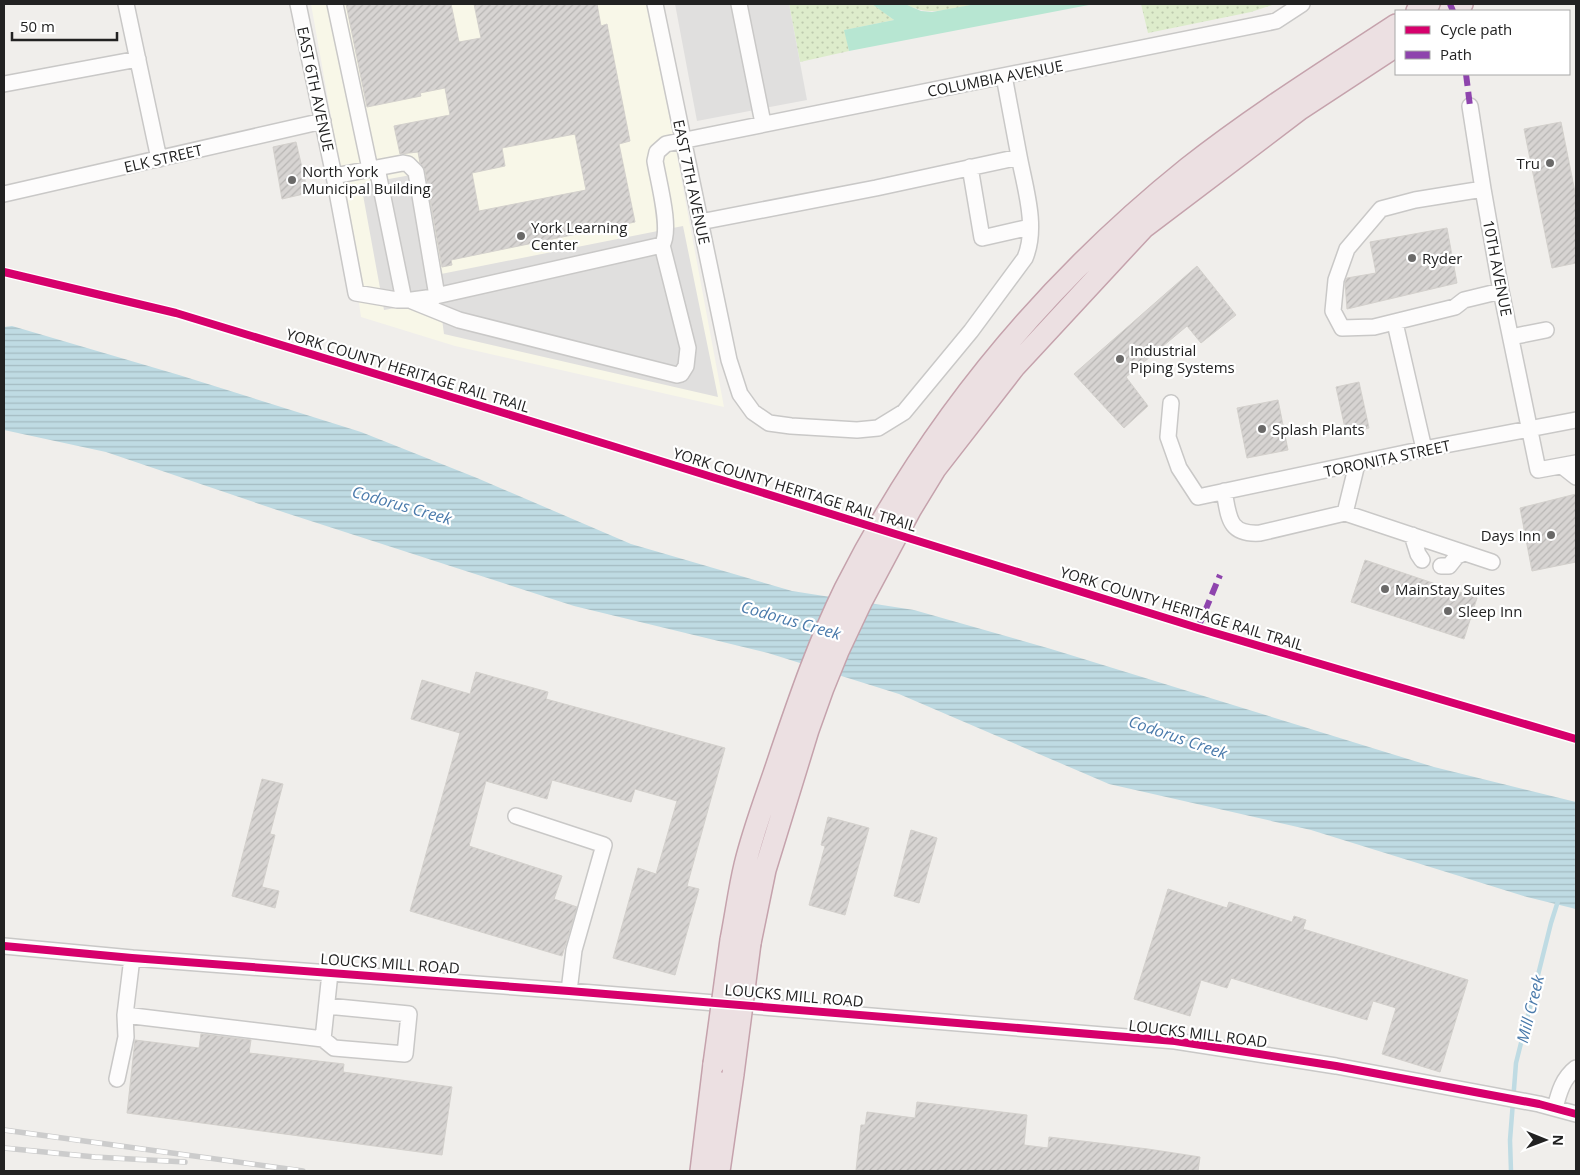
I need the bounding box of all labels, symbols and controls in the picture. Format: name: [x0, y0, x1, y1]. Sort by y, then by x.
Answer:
scale bar: [12, 10, 118, 42]
legend: [1395, 10, 1570, 75]
text: 50 m: [20, 16, 55, 36]
text: Cycle path: [1440, 19, 1512, 39]
street label: EAST 6TH AVENUE: [293, 25, 339, 153]
text: Path: [1440, 44, 1472, 64]
street label: COLUMBIA AVENUE: [925, 55, 1065, 101]
street label: EAST 7TH AVENUE: [669, 118, 715, 246]
street label: ELK STREET: [122, 139, 205, 177]
place label: Tru: [1516, 153, 1540, 173]
marker: Tru: [1544, 157, 1556, 169]
place label: North York Municipal Building: [302, 161, 431, 198]
marker: North York Municipal Building: [286, 174, 298, 186]
place label: York Learning Center: [531, 217, 627, 254]
street label: 10TH AVENUE: [1479, 218, 1517, 318]
marker: York Learning Center: [515, 230, 527, 242]
place label: Ryder: [1422, 248, 1463, 268]
marker: Ryder: [1406, 252, 1418, 264]
street label: YORK COUNTY HERITAGE RAIL TRAIL: [284, 323, 532, 417]
place label: Industrial Piping Systems: [1130, 340, 1235, 377]
marker: Industrial Piping Systems: [1114, 353, 1126, 365]
place label: Splash Plants: [1272, 419, 1365, 439]
marker: Splash Plants: [1256, 423, 1268, 435]
street label: TORONITA STREET: [1322, 435, 1453, 481]
street label: YORK COUNTY HERITAGE RAIL TRAIL: [671, 442, 919, 536]
water label: Codorus Creek: [350, 480, 456, 530]
place label: Days Inn: [1481, 525, 1541, 545]
marker: Days Inn: [1545, 529, 1557, 541]
street label: YORK COUNTY HERITAGE RAIL TRAIL: [1058, 561, 1306, 655]
place label: MainStay Suites: [1395, 579, 1505, 599]
marker: MainStay Suites: [1379, 583, 1391, 595]
water label: Codorus Creek: [739, 595, 845, 645]
place label: Sleep Inn: [1458, 601, 1523, 621]
marker: Sleep Inn: [1442, 605, 1454, 617]
water label: Codorus Creek: [1126, 710, 1231, 765]
street label: LOUCKS MILL ROAD: [320, 948, 460, 978]
water label: Mill Creek: [1511, 972, 1549, 1045]
street label: LOUCKS MILL ROAD: [724, 979, 864, 1011]
street label: LOUCKS MILL ROAD: [1127, 1015, 1269, 1051]
north arrow: [1520, 1115, 1570, 1165]
text: N: [1549, 1134, 1568, 1146]

